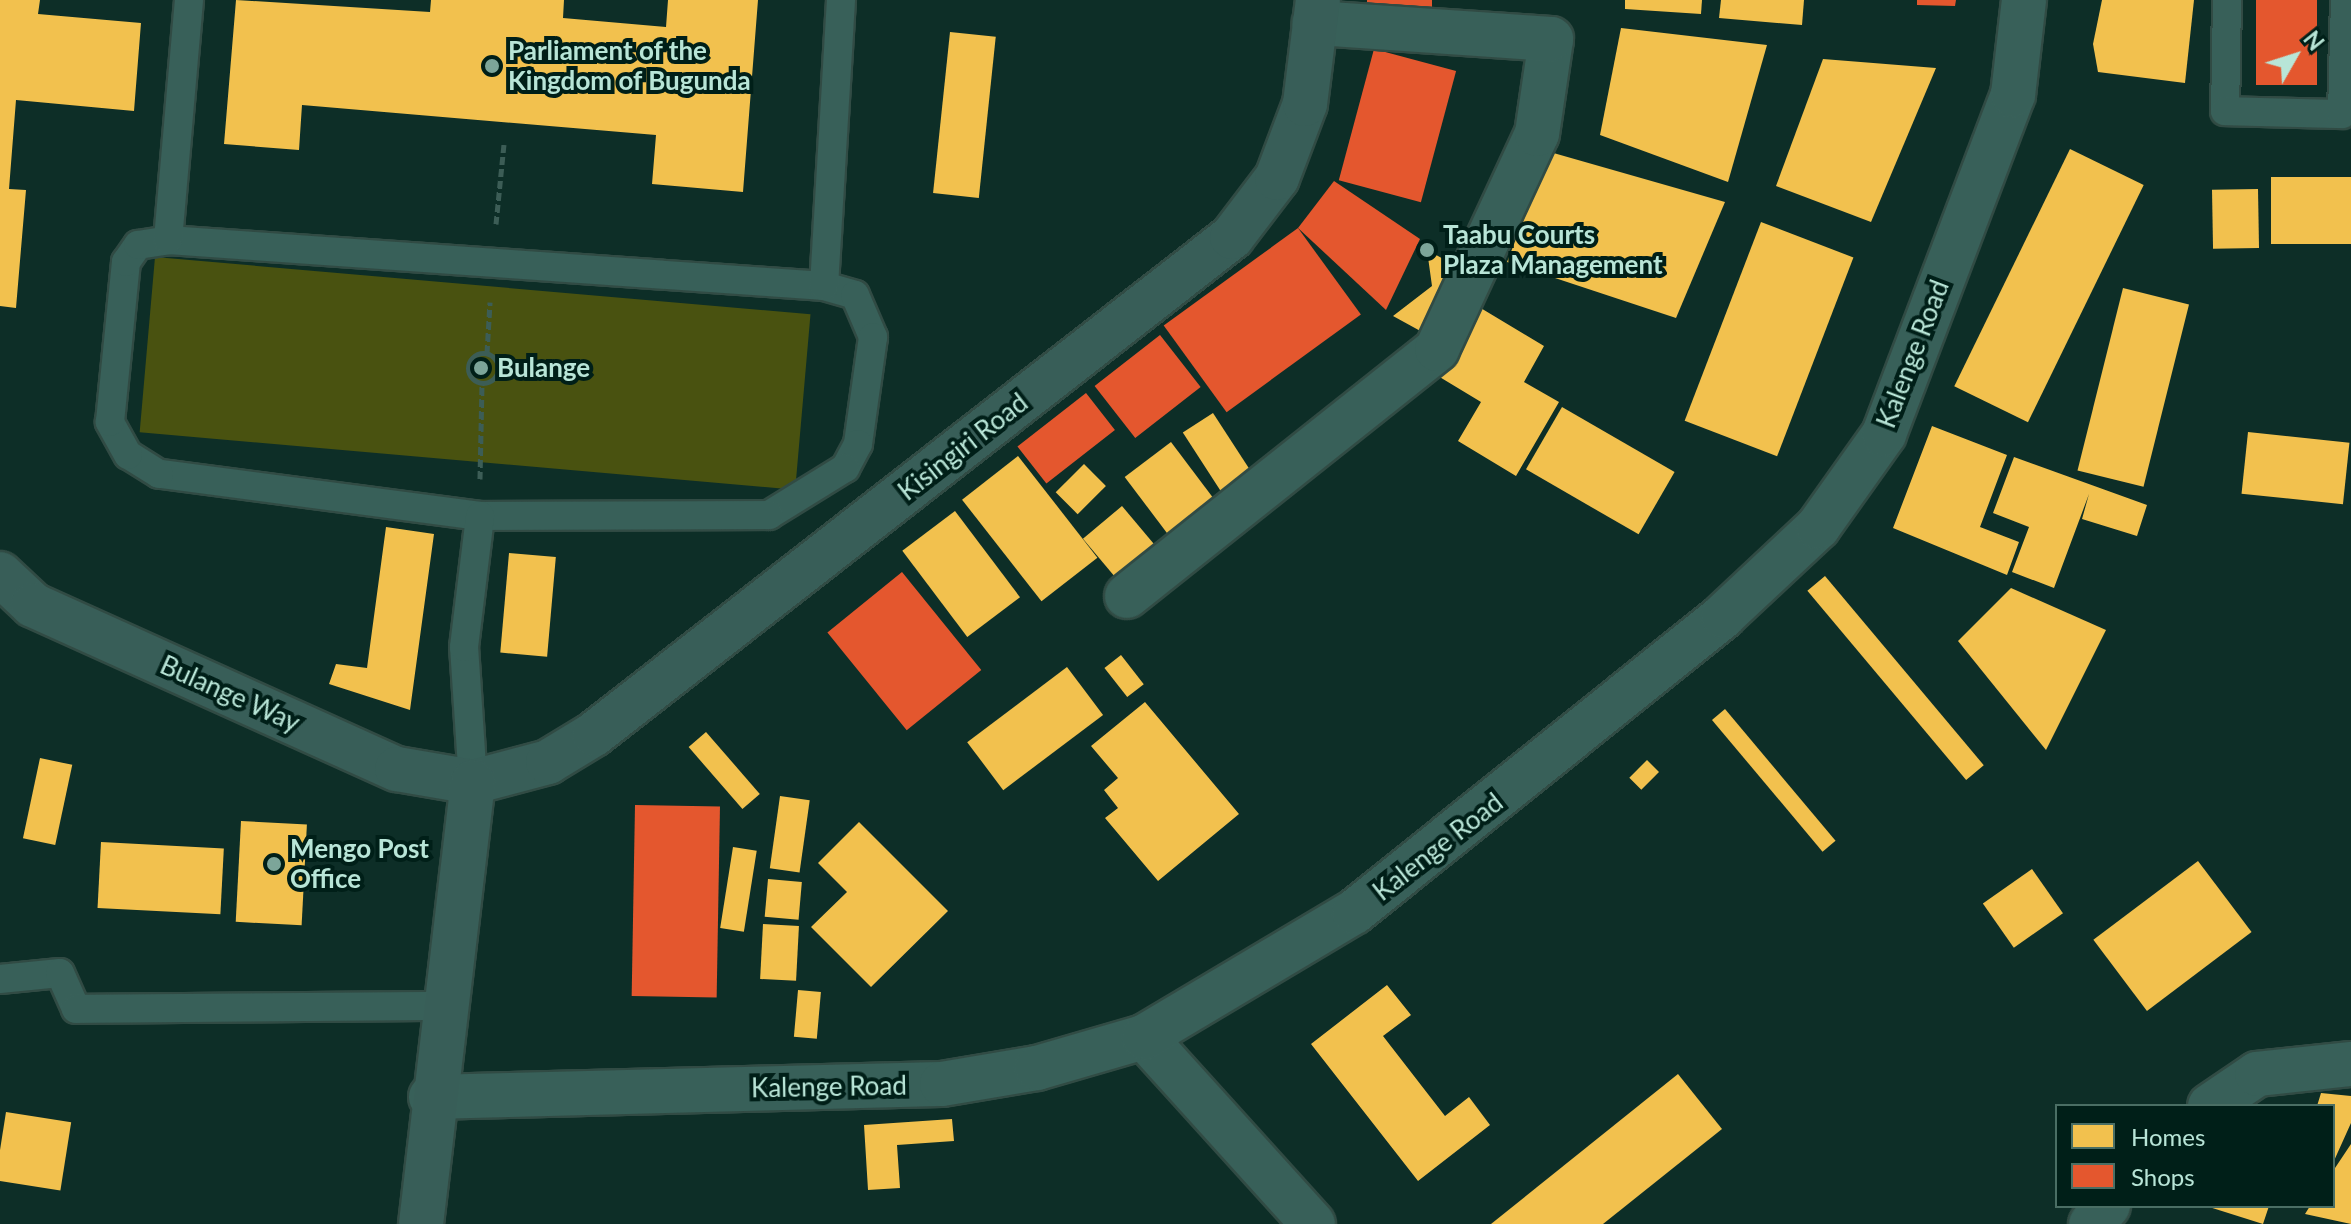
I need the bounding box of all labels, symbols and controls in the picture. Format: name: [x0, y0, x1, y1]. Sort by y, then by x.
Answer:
north arrow: [2255, 16, 2335, 96]
text: N: [2298, 25, 2330, 56]
place label: Parliament of the Kingdom of Bugunda: [508, 35, 751, 96]
marker: Parliament of the Kingdom of Bugunda: [483, 57, 501, 75]
place label: Taabu Courts Plaza Management: [1443, 219, 1663, 280]
marker: Taabu Courts Plaza Management: [1418, 241, 1436, 259]
street label: Kalenge Road: [1871, 276, 1955, 432]
place label: Bulange: [497, 352, 590, 384]
marker: Bulange: [472, 359, 490, 377]
street label: Kisingiri Road: [892, 387, 1034, 507]
street label: Bulange Way: [155, 649, 305, 739]
street label: Kalenge Road: [1367, 787, 1509, 907]
place label: Mengo Post Office: [290, 833, 429, 894]
marker: Mengo Post Office: [265, 855, 283, 873]
street label: Kalenge Road: [751, 1070, 907, 1104]
legend: [2055, 1104, 2335, 1208]
text: Homes: [2131, 1122, 2205, 1151]
text: Shops: [2131, 1162, 2195, 1191]

